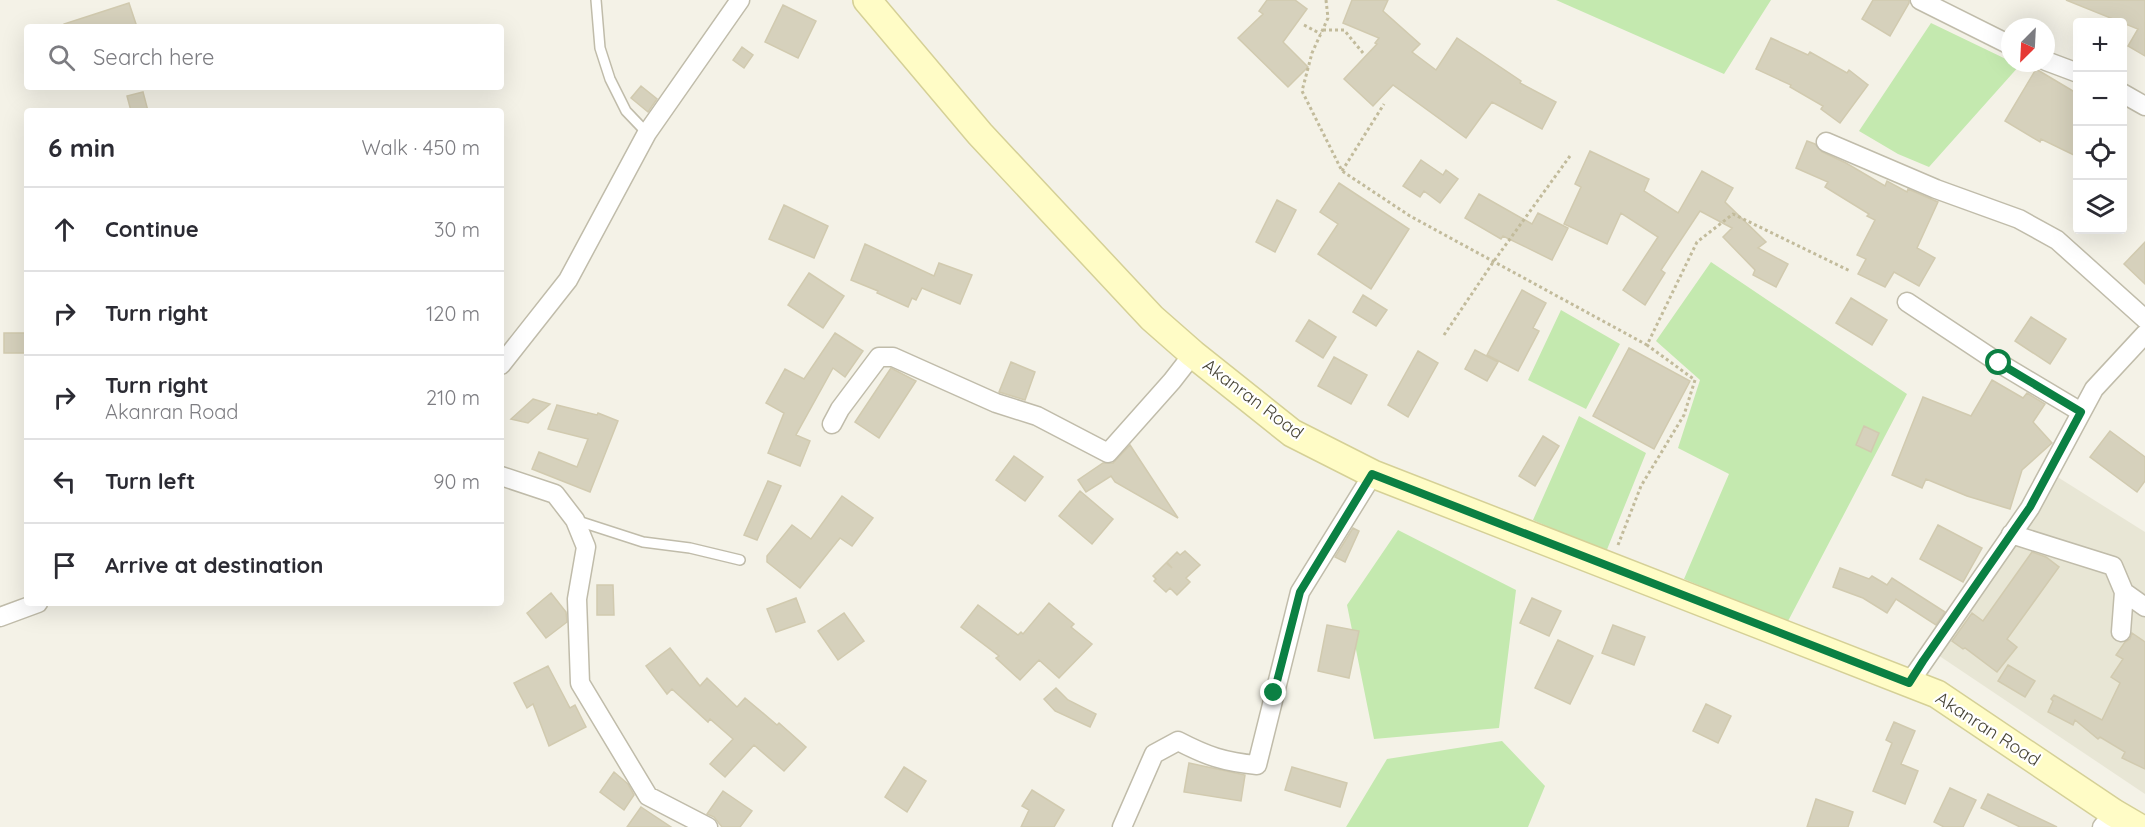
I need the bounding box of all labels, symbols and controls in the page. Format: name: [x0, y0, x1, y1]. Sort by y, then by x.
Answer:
north arrow: [2001, 18, 2055, 72]
map controls: [2073, 18, 2127, 234]
button: +: [2073, 18, 2127, 72]
search box: [24, 24, 504, 90]
icon: search: [45, 41, 78, 74]
text: Search here: [93, 43, 214, 71]
button: −: [2073, 72, 2127, 126]
button: locate: [2073, 126, 2127, 180]
text: 6 min: [48, 131, 115, 164]
text: Walk · 450 m: [361, 135, 480, 160]
button: layers: [2073, 180, 2127, 234]
icon: ahead: [48, 213, 81, 246]
text: Continue: [105, 215, 199, 243]
text: 30 m: [434, 217, 480, 242]
icon: right: [48, 297, 81, 330]
text: Turn right: [105, 299, 209, 327]
text: 120 m: [426, 301, 480, 326]
route start: [1985, 349, 2011, 375]
street label: Akanran Road: [1198, 353, 1308, 444]
text: Turn right: [105, 371, 209, 399]
icon: right: [48, 381, 81, 414]
text: 210 m: [426, 385, 480, 410]
text: Akanran Road: [105, 399, 238, 424]
icon: left: [48, 465, 81, 498]
text: Turn left: [105, 467, 195, 495]
text: 90 m: [433, 469, 480, 494]
icon: arrive: [48, 549, 81, 582]
text: Arrive at destination: [105, 551, 323, 579]
route end: [1260, 679, 1286, 705]
street label: Akanran Road: [1932, 686, 2045, 771]

